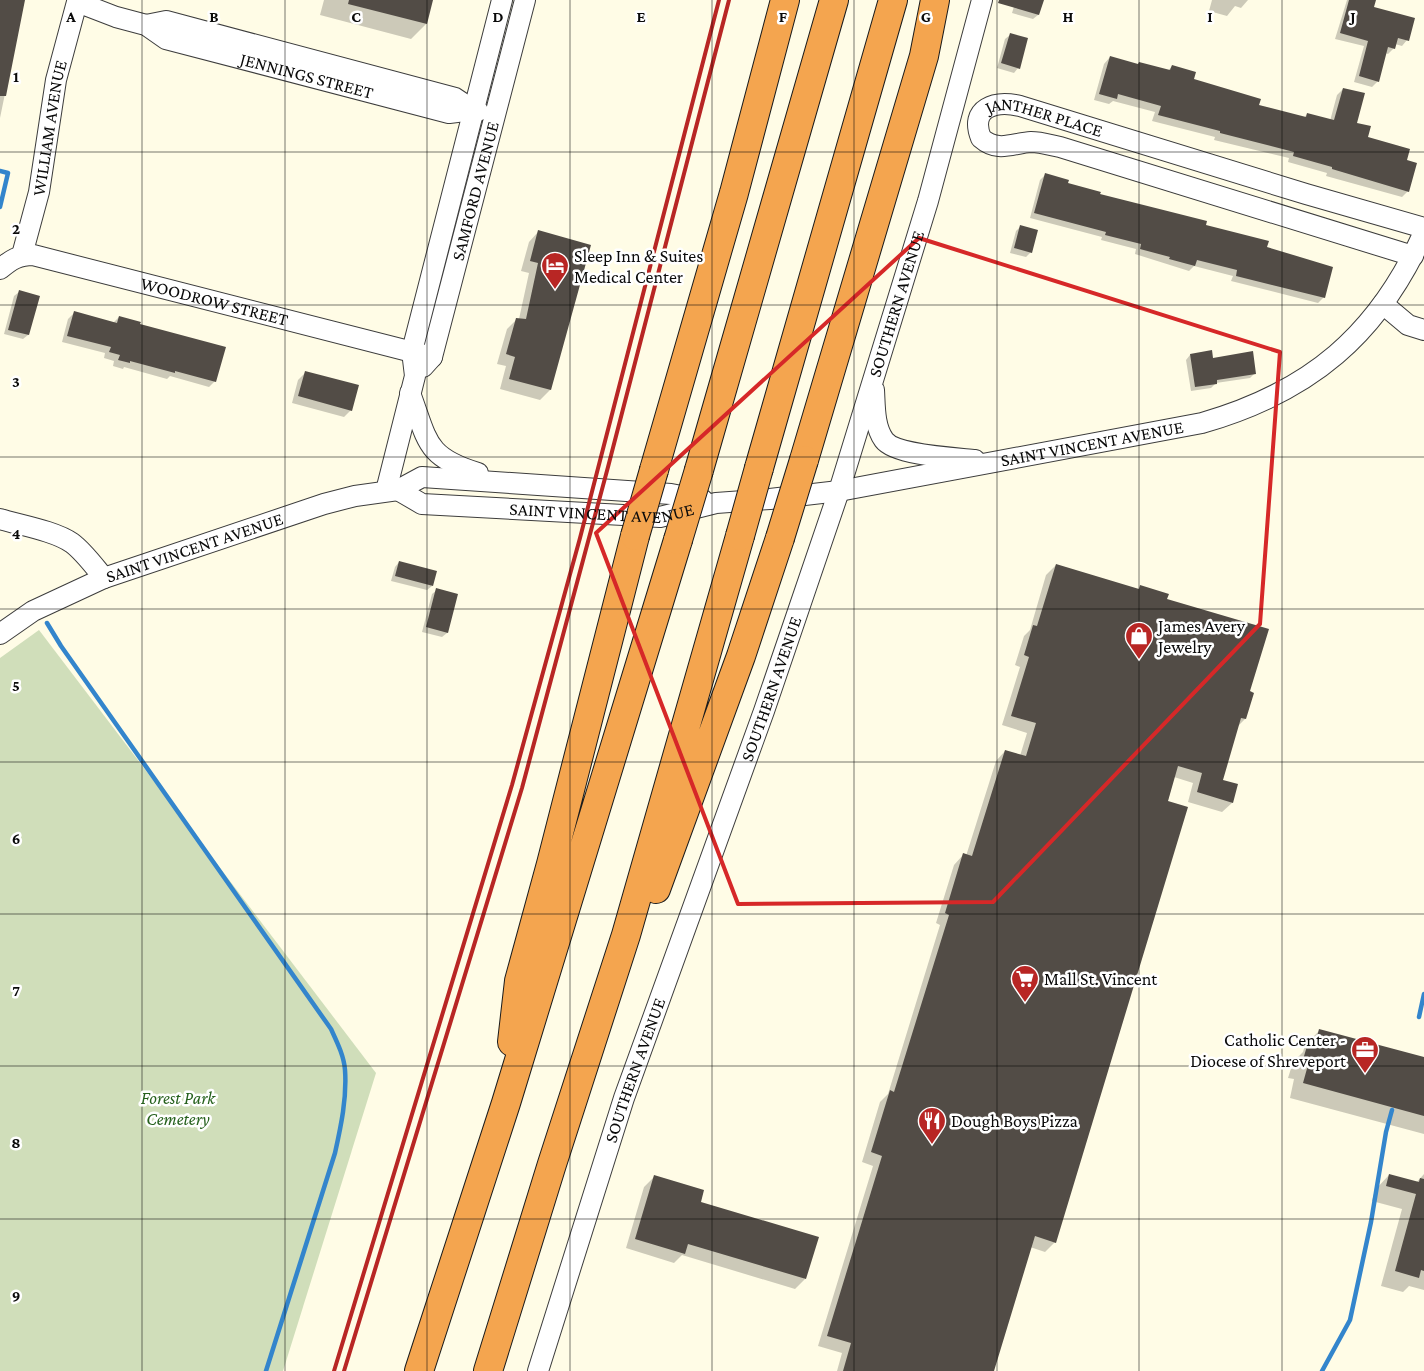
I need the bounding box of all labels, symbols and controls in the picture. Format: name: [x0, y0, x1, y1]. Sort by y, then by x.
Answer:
text: A: [65, 8, 76, 25]
text: B: [209, 8, 219, 25]
text: C: [351, 8, 361, 25]
text: D: [492, 8, 504, 25]
text: E: [636, 8, 646, 25]
text: F: [779, 8, 788, 25]
text: G: [921, 8, 931, 25]
text: H: [1063, 8, 1074, 25]
text: I: [1207, 8, 1213, 25]
text: J: [1348, 8, 1356, 25]
street label: JENNINGS STREET: [236, 48, 376, 103]
street label: WILLIAM AVENUE: [29, 58, 71, 197]
text: 1: [13, 68, 19, 85]
street label: JANTHER PLACE: [980, 94, 1105, 141]
street label: SAMFORD AVENUE: [448, 119, 503, 263]
text: 2: [12, 220, 20, 237]
street label: SOUTHERN AVENUE: [865, 228, 928, 379]
place label: Sleep Inn & Suites Medical Center: [574, 246, 703, 287]
hotel icon: Sleep Inn & Suites Medical Center: [540, 251, 570, 290]
street label: WOODROW STREET: [139, 273, 290, 330]
text: 3: [12, 373, 20, 390]
street label: SAINT VINCENT AVENUE: [999, 417, 1185, 470]
street label: SAINT VINCENT AVENUE: [509, 499, 696, 527]
street label: SAINT VINCENT AVENUE: [103, 508, 286, 587]
text: 4: [12, 525, 21, 542]
street label: SOUTHERN AVENUE: [737, 614, 806, 764]
place label: James Avery Jewelry: [1156, 616, 1246, 657]
shop icon: James Avery Jewelry: [1124, 621, 1154, 660]
text: 5: [12, 677, 20, 694]
text: 6: [12, 830, 20, 847]
supermarket icon: Mall St. Vincent: [1010, 964, 1040, 1003]
place label: Mall St. Vincent: [1044, 969, 1158, 989]
text: 7: [12, 982, 20, 999]
street label: SOUTHERN AVENUE: [601, 995, 669, 1145]
place label: Catholic Center - Diocese of Shreveport: [1190, 1030, 1347, 1071]
office icon: Catholic Center - Diocese of Shreveport: [1350, 1035, 1380, 1074]
park label: Forest Park Cemetery: [141, 1088, 216, 1129]
restaurant icon: Dough Boys Pizza: [917, 1106, 947, 1145]
place label: Dough Boys Pizza: [951, 1111, 1078, 1131]
text: 8: [11, 1134, 21, 1151]
text: 9: [12, 1287, 20, 1304]

